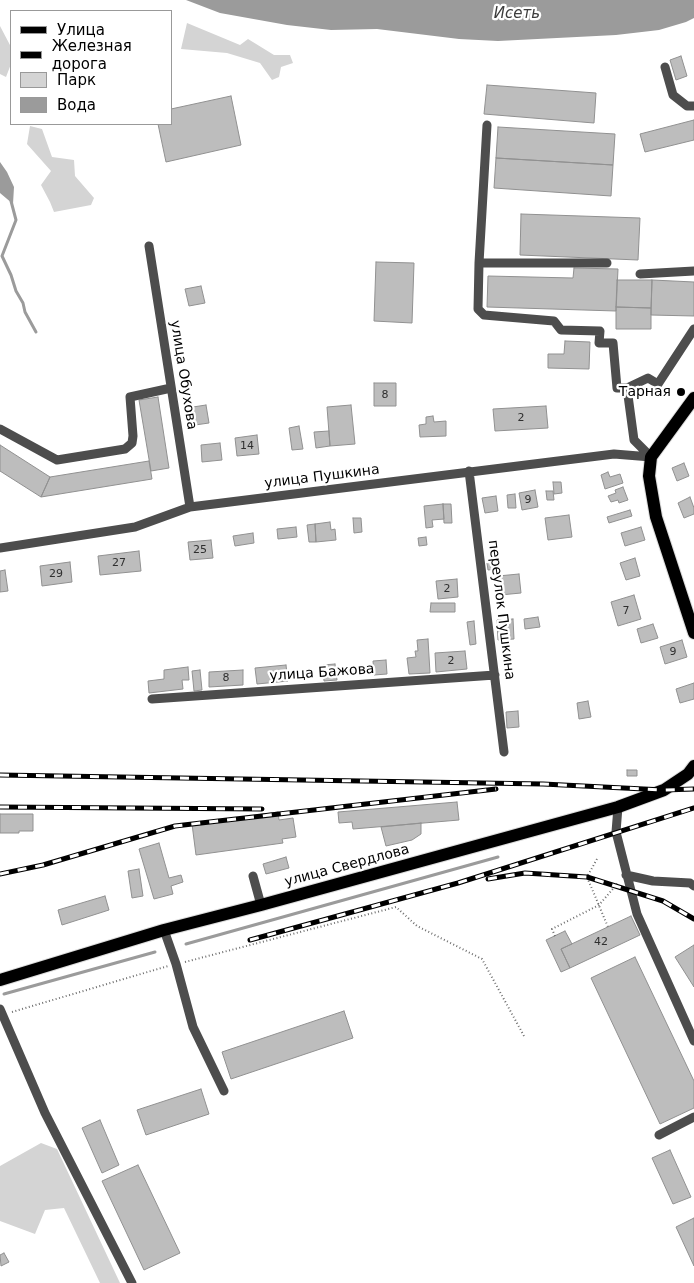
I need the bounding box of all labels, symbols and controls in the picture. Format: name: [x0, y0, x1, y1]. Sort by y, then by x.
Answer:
water label: Исеть: [494, 5, 540, 23]
legend: [10, 10, 172, 125]
text: Улица: [57, 21, 105, 39]
text: Железная дорога: [52, 37, 132, 73]
text: Парк: [57, 71, 96, 89]
text: Вода: [57, 96, 96, 114]
street label: улица Обухова: [166, 319, 200, 431]
place label: Тарная: [619, 384, 671, 400]
marker: Тарная: [675, 386, 687, 398]
house number: 8: [382, 388, 388, 402]
house number: 2: [518, 411, 524, 425]
house number: 14: [240, 439, 254, 453]
street label: улица Пушкина: [264, 462, 380, 492]
house number: 9: [525, 493, 531, 507]
street label: переулок Пушкина: [484, 539, 518, 681]
house number: 25: [193, 543, 207, 557]
house number: 27: [112, 556, 126, 570]
house number: 29: [49, 567, 63, 581]
house number: 2: [444, 582, 450, 596]
house number: 7: [623, 604, 629, 618]
house number: 9: [670, 645, 676, 659]
house number: 2: [448, 654, 454, 668]
street label: улица Бажова: [269, 661, 375, 685]
house number: 8: [223, 671, 229, 685]
street label: улица Свердлова: [283, 841, 411, 891]
house number: 42: [594, 935, 608, 949]

